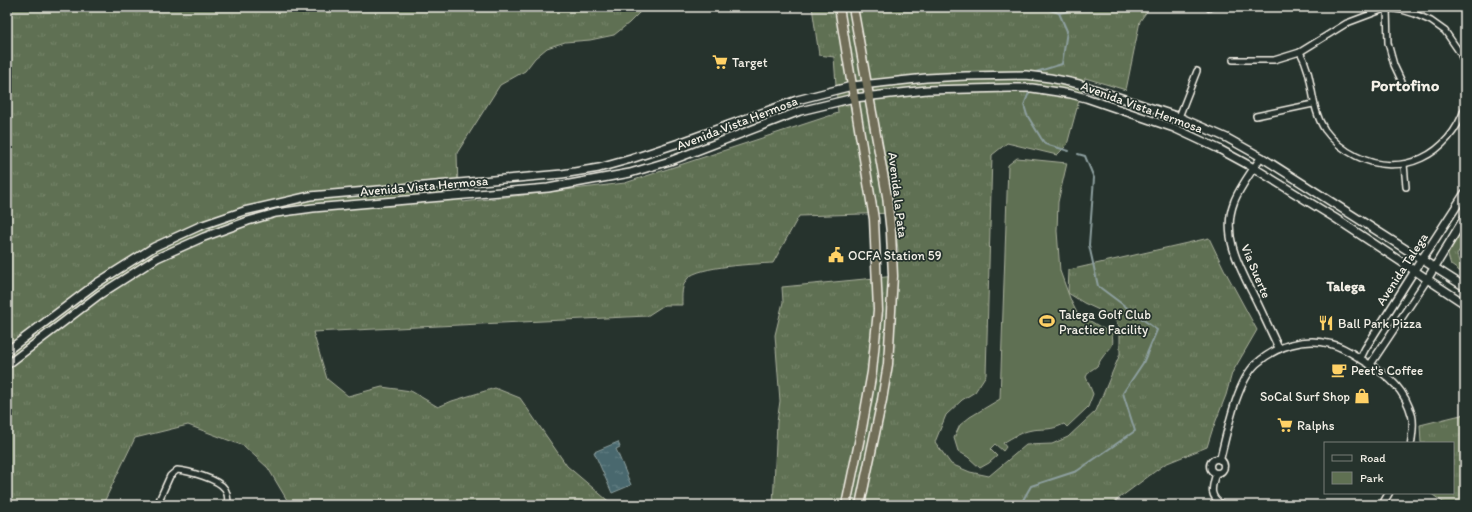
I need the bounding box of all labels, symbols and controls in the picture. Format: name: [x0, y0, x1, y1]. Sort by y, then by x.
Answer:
supermarket icon: Target: [711, 53, 729, 71]
place label: Target: [732, 55, 768, 70]
district label: Portofino: [1371, 75, 1440, 95]
street label: Avenida Vista Hermosa: [1079, 78, 1205, 136]
street label: Avenida Vista Hermosa: [674, 93, 800, 153]
street label: Avenida la Pata: [885, 151, 911, 239]
street label: Avenida Vista Hermosa: [359, 173, 489, 199]
street label: Avenida Talega: [1373, 230, 1431, 308]
street label: Via Suerte: [1238, 242, 1274, 300]
public building icon: OCFA Station 59: [827, 246, 845, 264]
place label: OCFA Station 59: [848, 248, 942, 263]
district label: Talega: [1326, 278, 1366, 295]
place label: Talega Golf Club Practice Facility: [1059, 307, 1151, 337]
sports icon: Talega Golf Club Practice Facility: [1038, 312, 1056, 330]
restaurant icon: Ball Park Pizza: [1317, 314, 1335, 332]
place label: Ball Park Pizza: [1338, 316, 1422, 331]
cafe icon: Peet's Coffee: [1330, 361, 1348, 379]
place label: Peet's Coffee: [1351, 363, 1423, 378]
shop icon: SoCal Surf Shop: [1353, 387, 1371, 405]
place label: SoCal Surf Shop: [1260, 389, 1350, 404]
supermarket icon: Ralphs: [1276, 416, 1294, 434]
place label: Ralphs: [1297, 418, 1335, 433]
legend: [1324, 442, 1454, 494]
text: Road: [1360, 451, 1386, 465]
text: Park: [1360, 471, 1384, 485]

